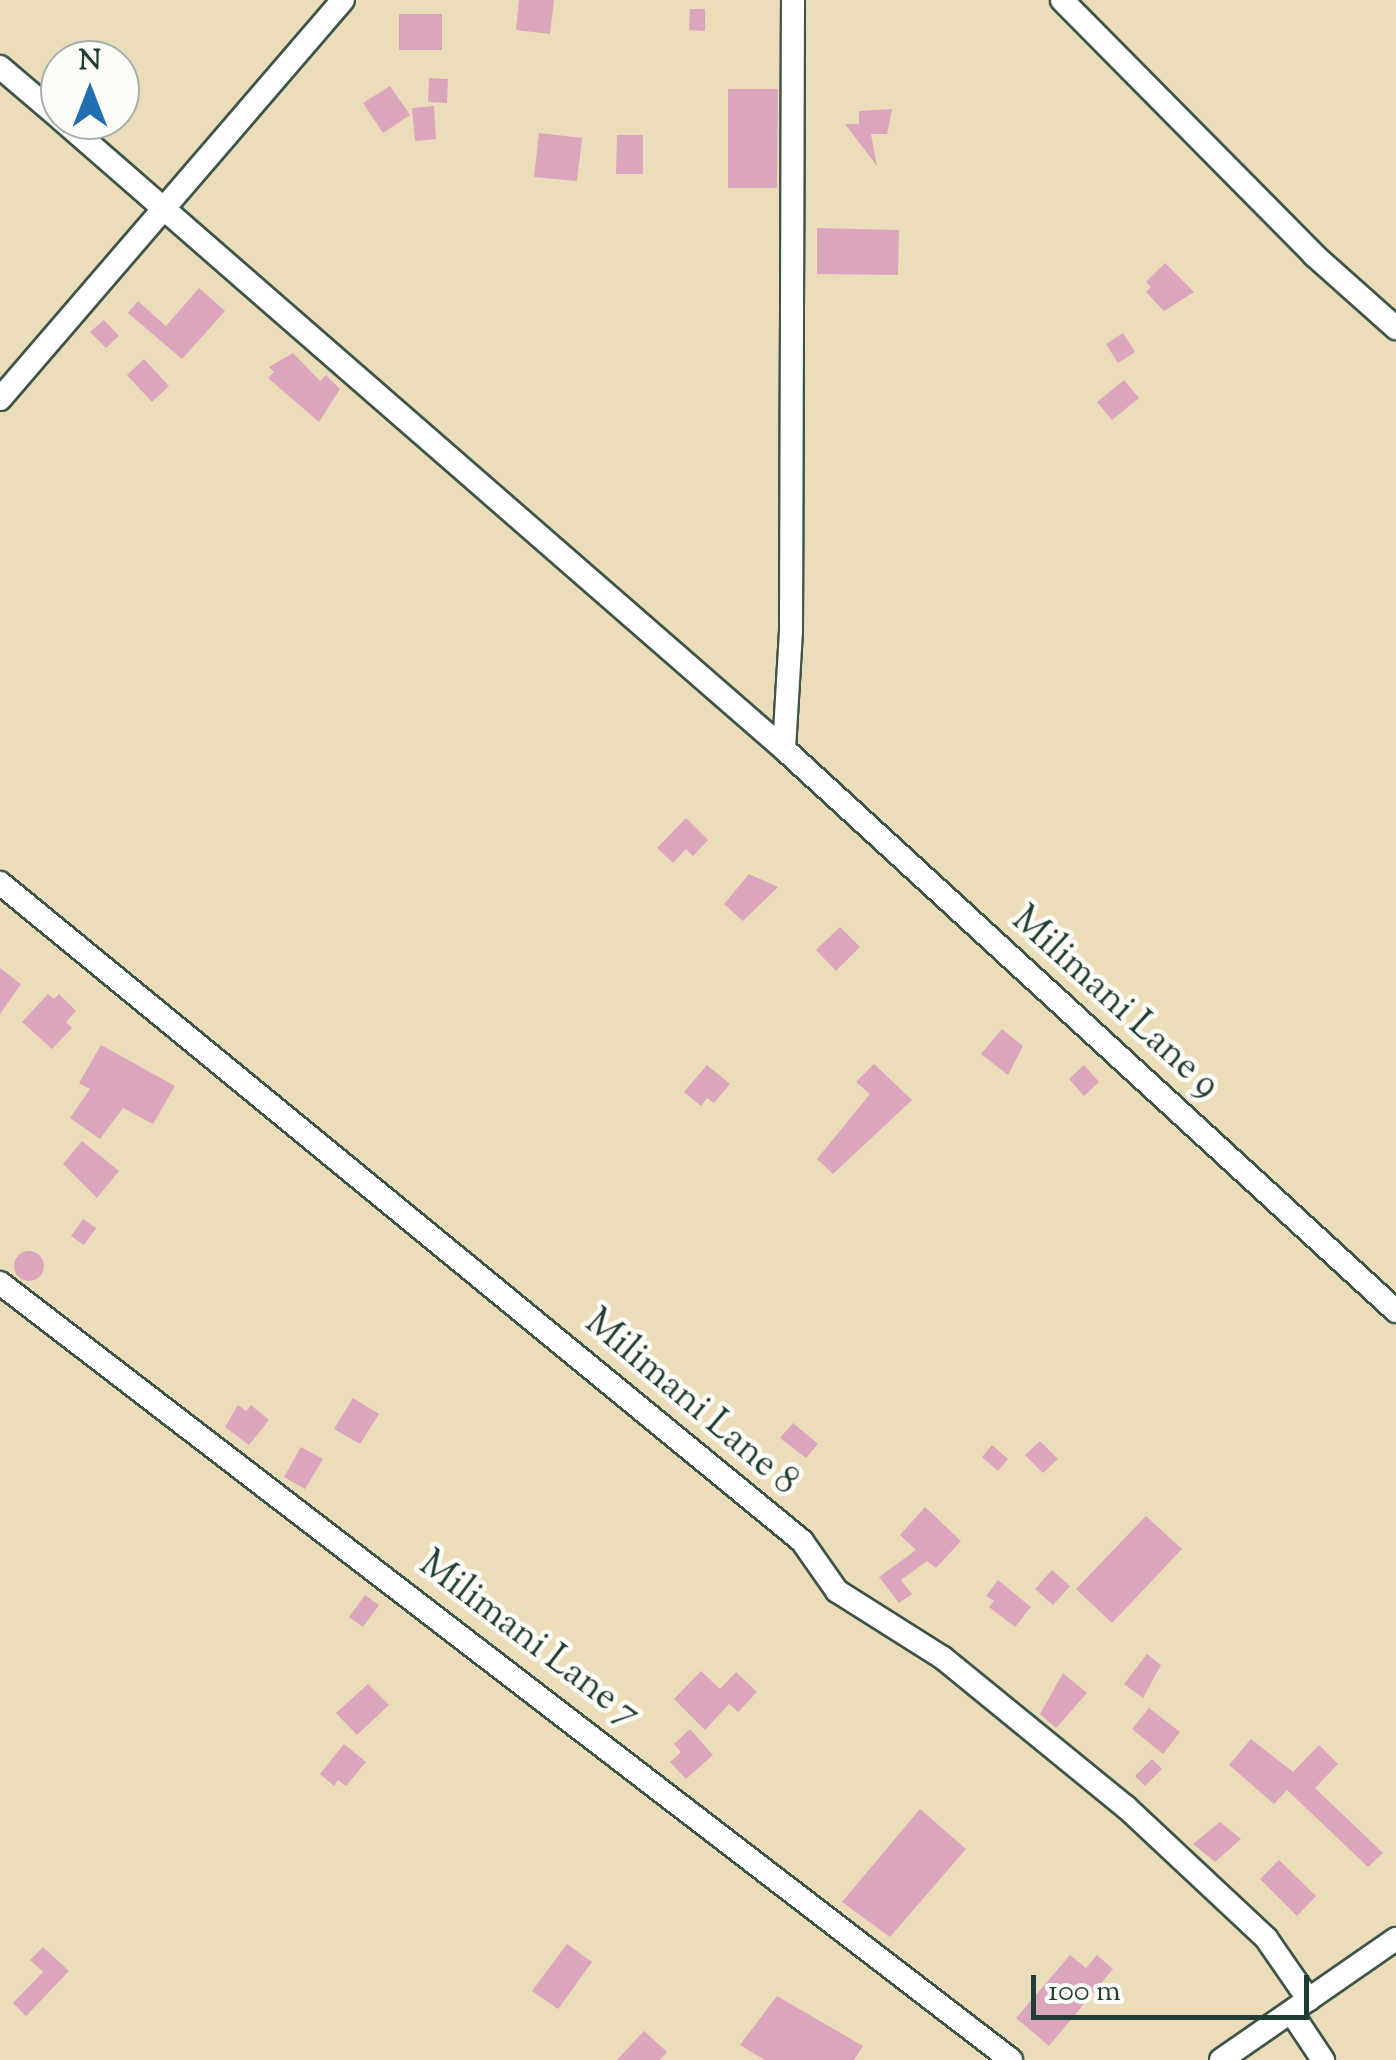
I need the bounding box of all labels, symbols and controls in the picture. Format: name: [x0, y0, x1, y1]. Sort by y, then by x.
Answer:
north arrow: [40, 40, 140, 140]
text: N: [79, 42, 101, 82]
street label: Milimani Lane 9: [1001, 899, 1227, 1109]
street label: Milimani Lane 8: [574, 1301, 806, 1507]
street label: Milimani Lane 7: [409, 1543, 647, 1739]
scale bar: [1036, 1955, 1314, 2017]
text: 100 m: [1048, 1971, 1121, 2014]

